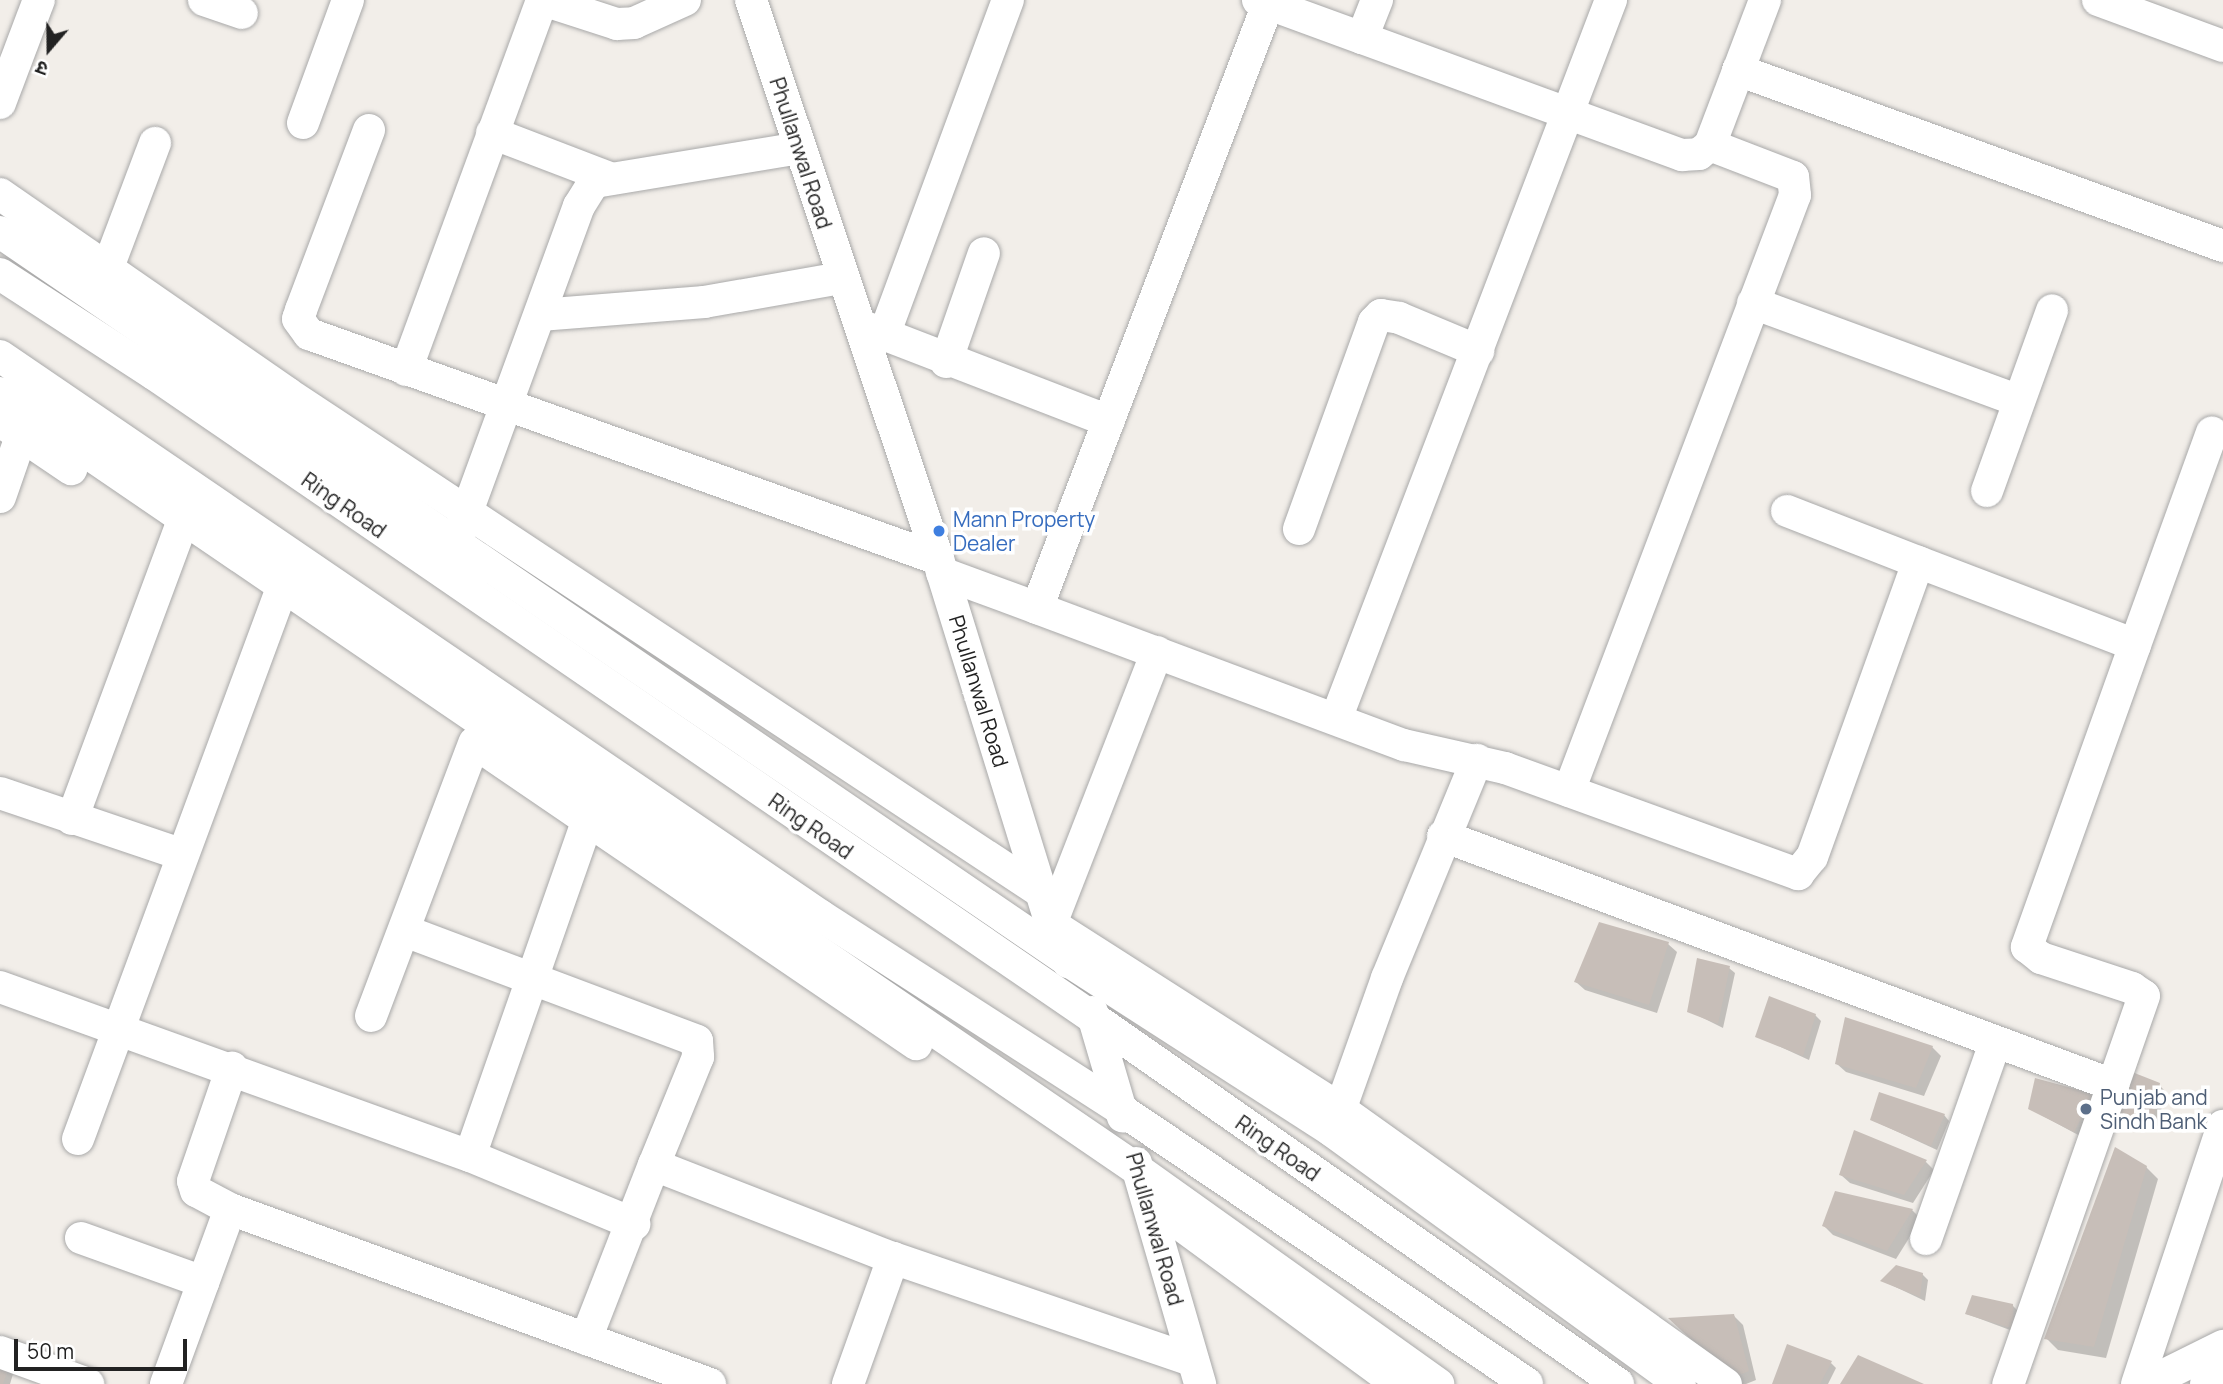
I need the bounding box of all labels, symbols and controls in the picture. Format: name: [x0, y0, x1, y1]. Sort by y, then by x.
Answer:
north arrow: [14, 14, 84, 84]
text: उ: [32, 55, 51, 83]
street label: Phullanwal Road: [765, 74, 837, 232]
street label: Ring Road: [297, 467, 391, 543]
place label: Mann Property Dealer: [953, 506, 1095, 556]
marker: Mann Property Dealer: [931, 523, 947, 539]
street label: Phullanwal Road: [944, 612, 1014, 770]
street label: Ring Road: [764, 788, 858, 864]
place label: Punjab and Sindh Bank: [2100, 1084, 2208, 1134]
marker: Punjab and Sindh Bank: [2078, 1101, 2094, 1117]
street label: Ring Road: [1231, 1110, 1325, 1186]
street label: Phullanwal Road: [1121, 1150, 1189, 1308]
scale bar: [18, 1324, 191, 1368]
text: 50 m: [27, 1337, 74, 1365]

